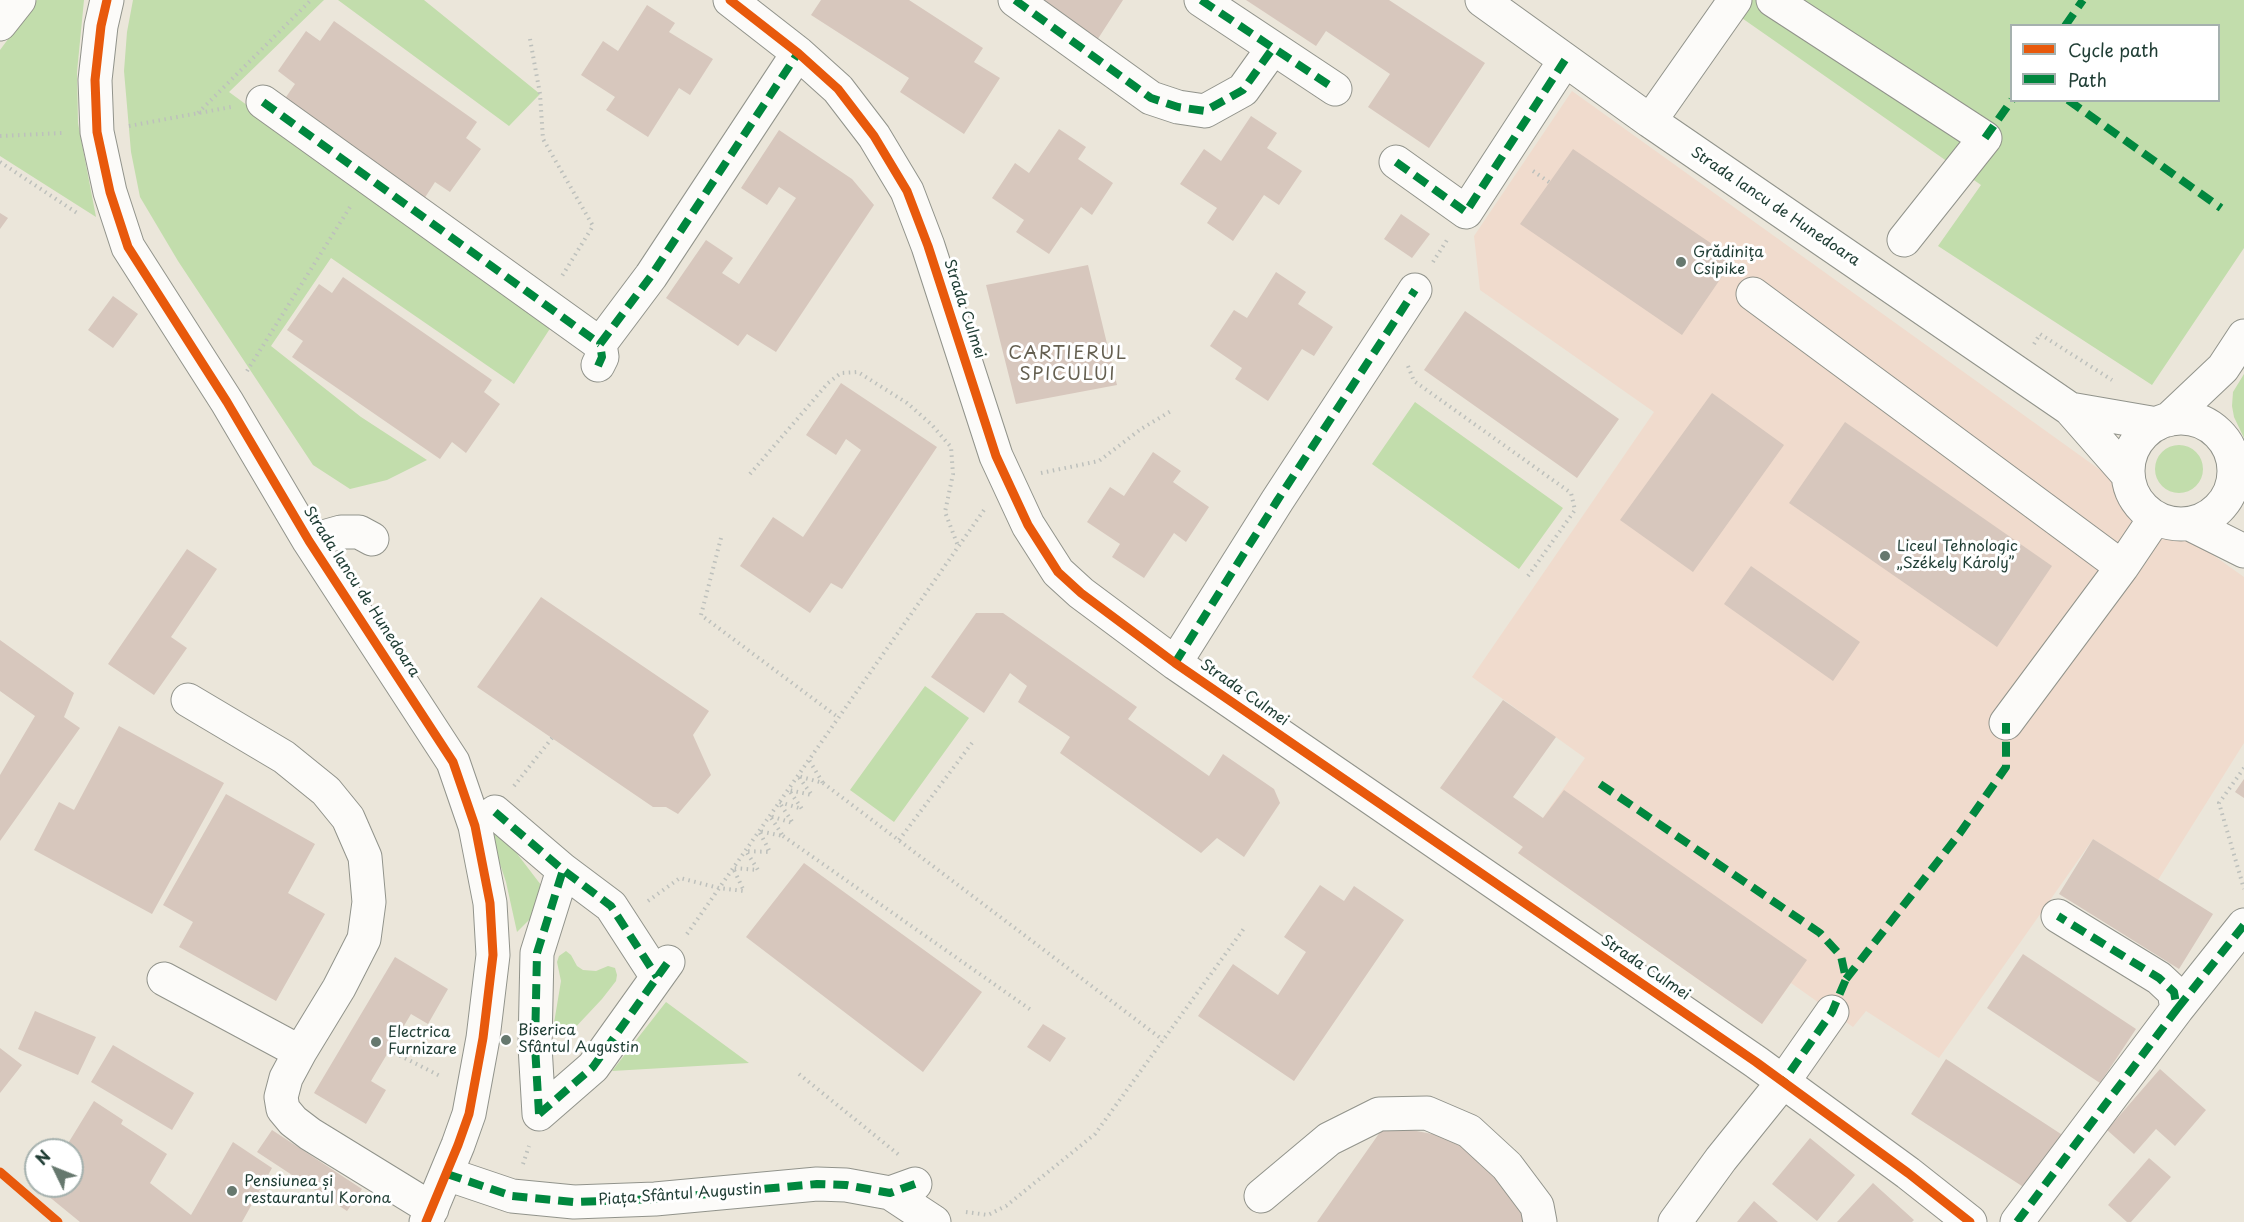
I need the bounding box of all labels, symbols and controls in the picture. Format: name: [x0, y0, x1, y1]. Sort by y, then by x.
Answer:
legend: [2010, 24, 2220, 102]
text: Cycle path: [2068, 36, 2159, 63]
text: Path: [2068, 66, 2107, 93]
street label: Strada Iancu de Hunedoara: [1687, 144, 1863, 270]
place label: Grădiniţa Csipike: [1693, 244, 1764, 279]
marker: Grădiniţa Csipike: [1674, 255, 1688, 269]
street label: Strada Culmei: [939, 257, 989, 361]
district label: CARTIERUL SPICULUI: [1010, 343, 1126, 386]
street label: Strada Iancu de Hunedoara: [299, 503, 423, 681]
place label: Liceul Tehnologic „Székely Károly”: [1897, 538, 2018, 573]
marker: Liceul Tehnologic „Székely Károly”: [1878, 549, 1892, 563]
street label: Strada Culmei: [1196, 656, 1292, 730]
street label: Strada Culmei: [1597, 932, 1693, 1004]
place label: Biserica Sfântul Augustin: [518, 1022, 639, 1057]
place label: Electrica Furnizare: [388, 1024, 457, 1059]
marker: Biserica Sfântul Augustin: [499, 1033, 513, 1047]
marker: Electrica Furnizare: [369, 1035, 383, 1049]
north arrow: [24, 1138, 84, 1198]
text: N: [29, 1144, 55, 1170]
place label: Pensiunea și restaurantul Korona: [244, 1173, 391, 1208]
street label: Piața Sfântul Augustin: [598, 1180, 762, 1210]
marker: Pensiunea și restaurantul Korona: [225, 1184, 239, 1198]

